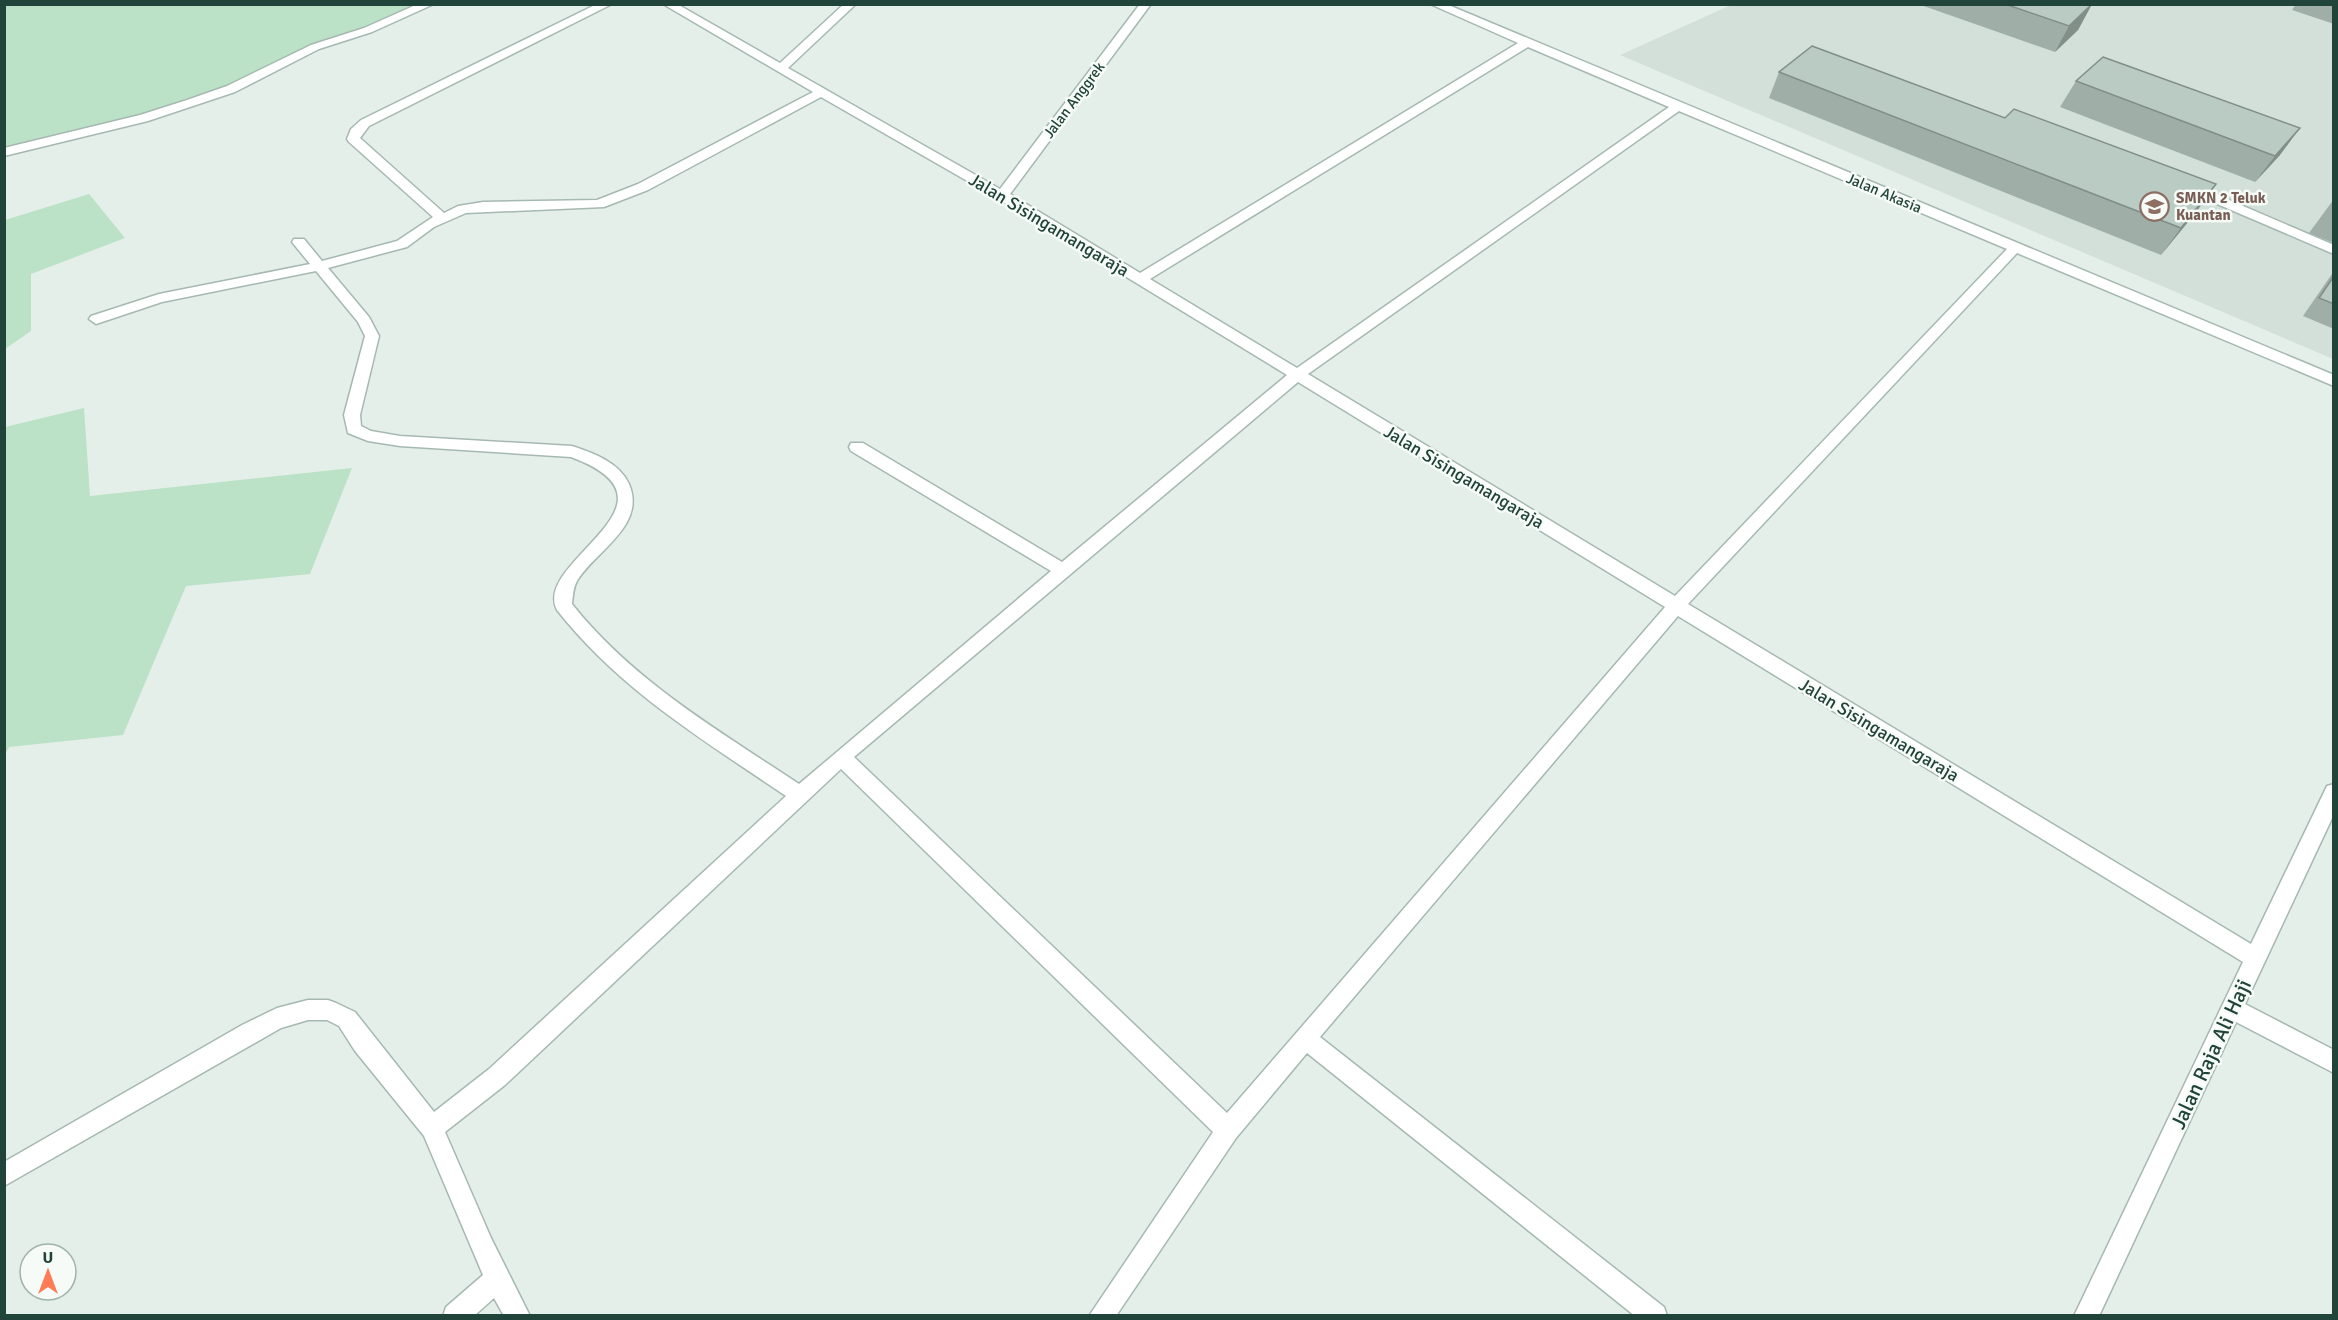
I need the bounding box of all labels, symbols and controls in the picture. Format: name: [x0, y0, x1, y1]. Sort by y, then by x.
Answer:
street label: Jalan Anggrek: [1039, 58, 1109, 142]
street label: Jalan Sisingamangaraja: [965, 169, 1133, 281]
street label: Jalan Akasia: [1844, 169, 1924, 217]
place label: SMKN 2 Teluk Kuantan: [2176, 189, 2266, 224]
school or university icon: SMKN 2 Teluk Kuantan: [2139, 191, 2171, 223]
street label: Jalan Sisingamangaraja: [1380, 421, 1548, 533]
street label: Jalan Sisingamangaraja: [1795, 674, 1963, 786]
street label: Jalan Raja Ali Haji: [2165, 975, 2257, 1133]
north arrow: [18, 1242, 78, 1302]
text: U: [43, 1248, 53, 1268]

